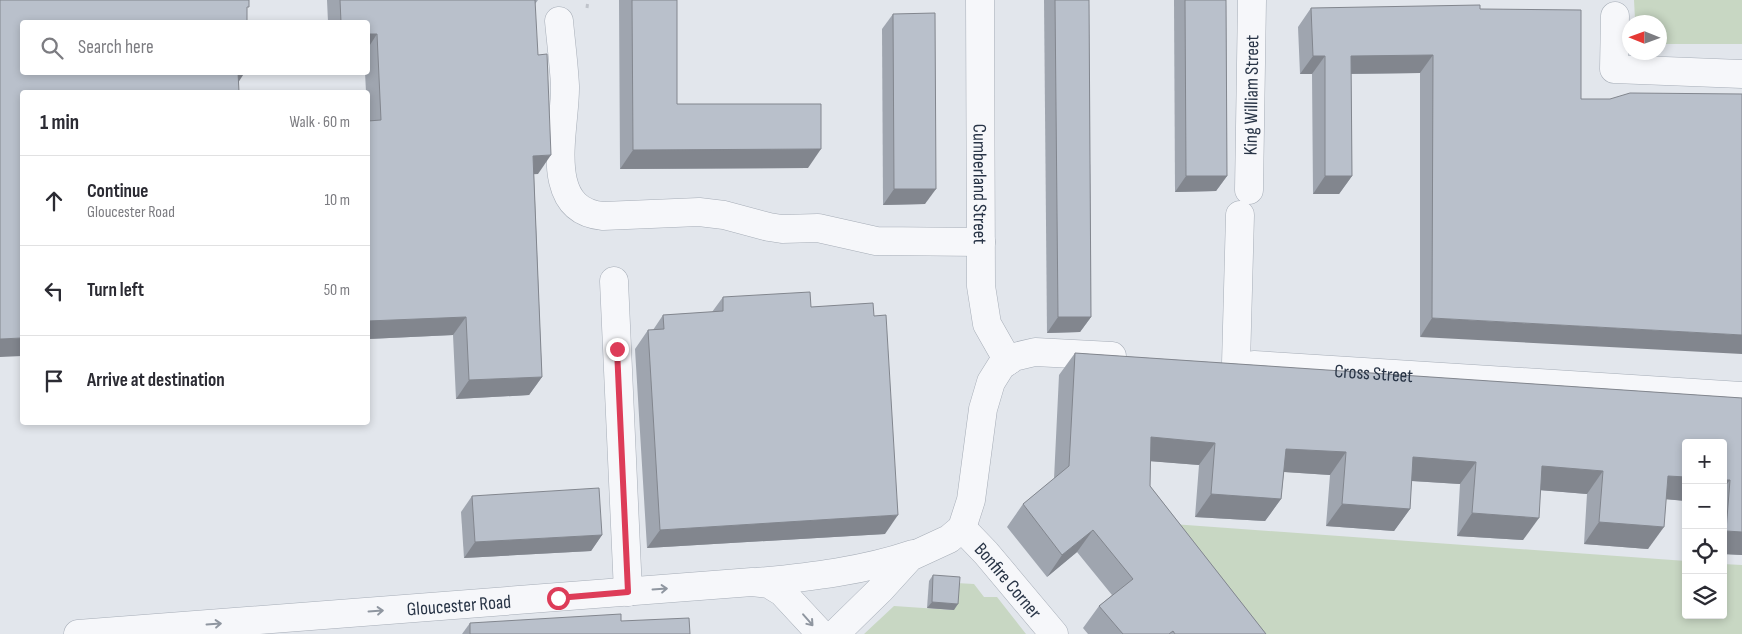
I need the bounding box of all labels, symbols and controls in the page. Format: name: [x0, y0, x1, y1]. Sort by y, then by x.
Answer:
north arrow: [1622, 15, 1667, 60]
search box: [20, 20, 370, 75]
icon: search: [38, 34, 66, 62]
street label: King William Street: [1240, 34, 1264, 156]
text: Search here: [78, 36, 154, 59]
text: 1 min: [40, 110, 79, 135]
text: Walk · 60 m: [290, 113, 350, 132]
street label: Cumberland Street: [967, 124, 991, 244]
text: Continue: [87, 180, 148, 203]
icon: ahead: [40, 187, 68, 215]
text: 10 m: [324, 191, 350, 210]
text: Gloucester Road: [87, 203, 175, 222]
icon: left: [40, 277, 68, 305]
text: Turn left: [87, 279, 144, 302]
text: 50 m: [324, 281, 350, 300]
route end: [606, 338, 629, 361]
street label: Cross Street: [1334, 360, 1414, 388]
icon: arrive: [40, 367, 68, 395]
text: Arrive at destination: [87, 369, 225, 392]
map controls: [1682, 439, 1727, 619]
button: +: [1682, 439, 1727, 484]
button: −: [1682, 484, 1727, 529]
button: locate: [1682, 529, 1727, 574]
street label: Bonfire Corner: [969, 538, 1046, 624]
button: layers: [1682, 574, 1727, 619]
one-way arrow: [652, 585, 668, 594]
route start: [547, 587, 570, 610]
street label: Gloucester Road: [406, 591, 512, 622]
one-way arrow: [368, 606, 384, 616]
one-way arrow: [802, 613, 814, 626]
one-way arrow: [206, 619, 222, 628]

